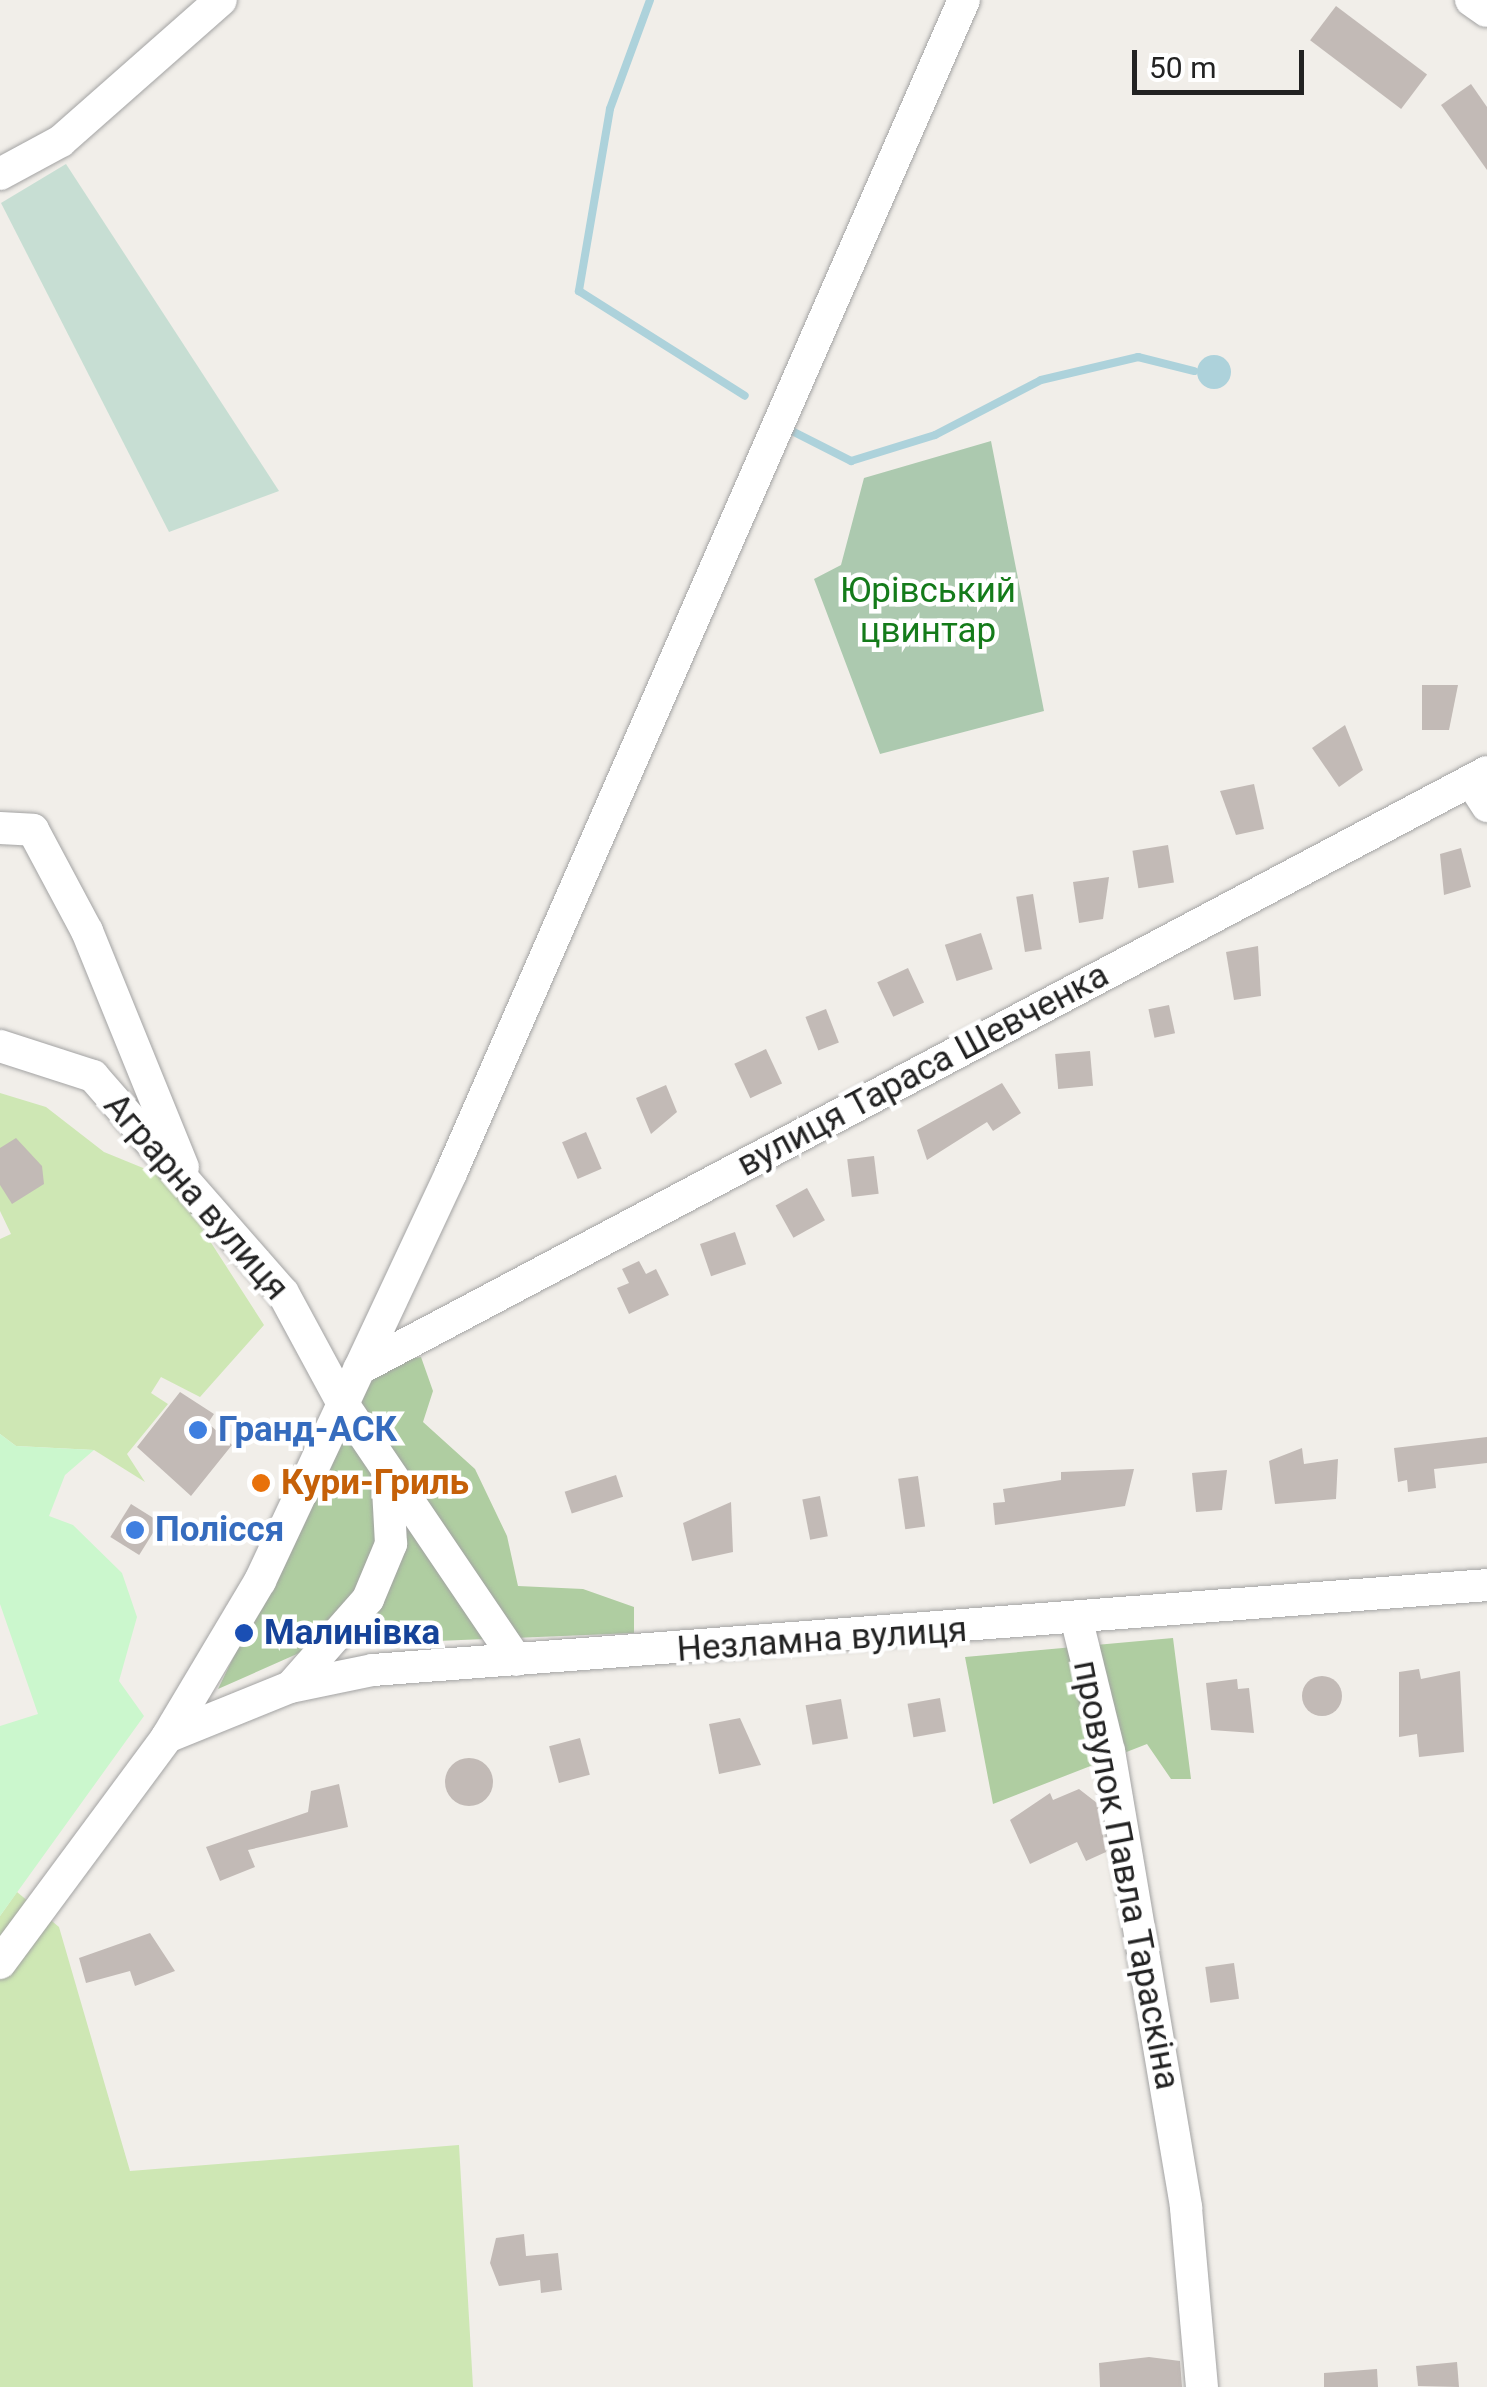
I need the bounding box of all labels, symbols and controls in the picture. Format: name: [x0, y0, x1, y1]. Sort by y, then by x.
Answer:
scale bar: [1137, 30, 1310, 92]
text: 50 m: [1149, 50, 1216, 85]
park label: Юрівський цвинтар: [840, 570, 1016, 652]
street label: вулиця Тараса Шевченка: [730, 954, 1116, 1186]
street label: Аграрна вулиця: [95, 1085, 297, 1309]
place label: Гранд-АСК: [218, 1409, 397, 1451]
marker: Гранд-АСК: [187, 1419, 209, 1441]
place label: Кури-Гриль: [281, 1462, 469, 1504]
marker: Кури-Гриль: [250, 1472, 272, 1494]
place label: Полісся: [155, 1509, 284, 1551]
marker: Полісся: [124, 1519, 146, 1541]
street label: Незламна вулиця: [676, 1609, 968, 1671]
place label: Малинівка: [264, 1612, 440, 1654]
marker: Малинівка: [233, 1622, 255, 1644]
street label: провулок Павла Тараскіна: [1064, 1657, 1188, 2093]

